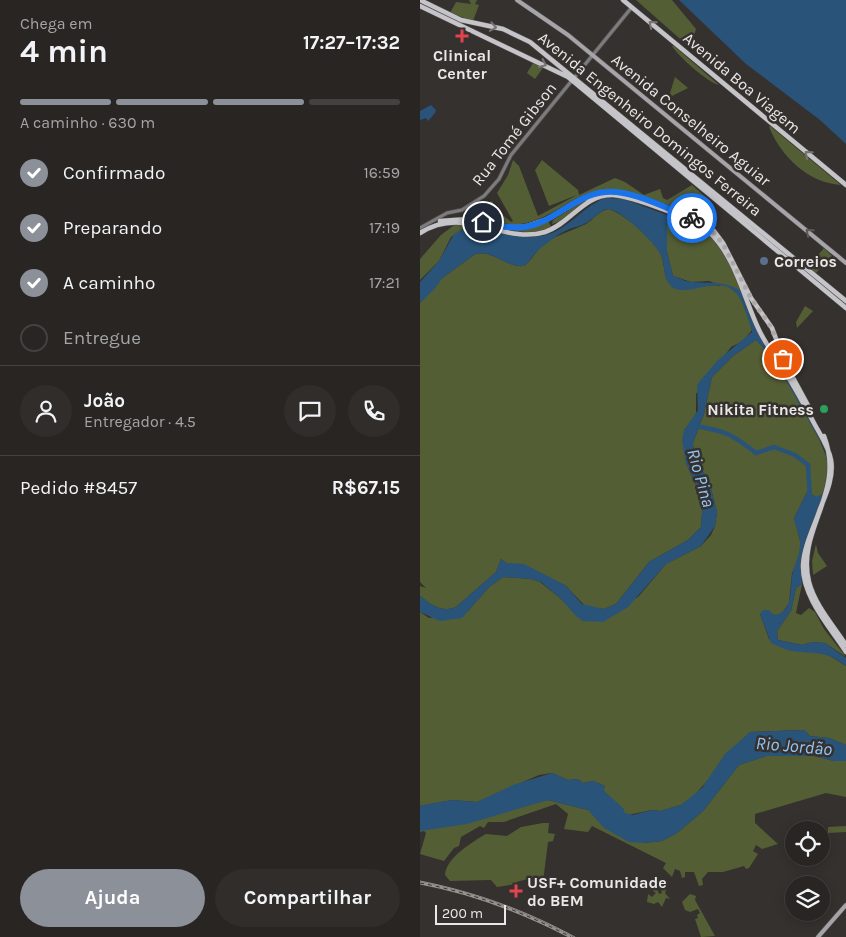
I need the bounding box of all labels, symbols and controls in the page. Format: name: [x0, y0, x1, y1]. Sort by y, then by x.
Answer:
text: Chega em: [20, 14, 93, 33]
one-way arrow: [489, 21, 498, 31]
one-way arrow: [649, 21, 658, 29]
street label: Avenida Engenheiro Domingos Ferreira: [534, 28, 766, 220]
street label: Avenida Boa Viagem: [679, 28, 805, 138]
marker: Clinical Center: [455, 29, 469, 43]
text: 17:27–17:32: [303, 32, 400, 54]
text: 4 min: [20, 33, 108, 70]
place label: Clinical Center: [433, 46, 491, 83]
street label: Avenida Conselheiro Aguiar: [608, 50, 775, 190]
one-way arrow: [538, 58, 547, 69]
street label: Rua Tomé Gibson: [468, 79, 560, 189]
text: A caminho · 630 m: [20, 113, 155, 132]
one-way arrow: [805, 152, 814, 160]
icon: check: [20, 159, 48, 187]
text: Confirmado: [63, 162, 165, 184]
text: 16:59: [364, 163, 400, 182]
courier: [667, 193, 717, 243]
pin: [462, 201, 504, 243]
icon: bike: [678, 204, 706, 232]
icon: home: [469, 208, 497, 236]
icon: check: [20, 214, 48, 242]
text: Preparando: [63, 217, 162, 239]
text: 17:19: [369, 218, 400, 237]
one-way arrow: [805, 229, 814, 238]
place label: Correios: [774, 252, 837, 271]
marker: Correios: [758, 255, 770, 267]
icon: check: [20, 269, 48, 297]
text: A caminho: [63, 272, 155, 294]
text: 17:21: [369, 273, 400, 292]
text: Entregue: [63, 327, 141, 349]
pin: [762, 338, 804, 380]
icon: bag: [769, 345, 797, 373]
button: person: [20, 385, 72, 437]
button: chat: [284, 385, 336, 437]
button: phone: [348, 385, 400, 437]
text: João: [84, 390, 125, 412]
place label: Nikita Fitness: [707, 400, 814, 419]
marker: Nikita Fitness: [818, 403, 830, 415]
text: Entregador · 4.5: [84, 412, 196, 431]
water label: Rio Pina: [682, 446, 720, 510]
text: Pedido #8457: [20, 477, 137, 499]
text: R$67.15: [332, 477, 400, 499]
water label: Rio Jordão: [755, 732, 833, 760]
map controls: [785, 821, 830, 921]
button: locate: [785, 821, 830, 866]
button: Ajuda: [20, 869, 205, 927]
button: Compartilhar: [215, 869, 400, 927]
place label: USF+ Comunidade do BEM: [527, 873, 667, 910]
button: layers: [785, 876, 830, 921]
marker: USF+ Comunidade do BEM: [509, 884, 523, 898]
scale bar: [435, 902, 506, 925]
text: 200 m: [442, 905, 483, 922]

